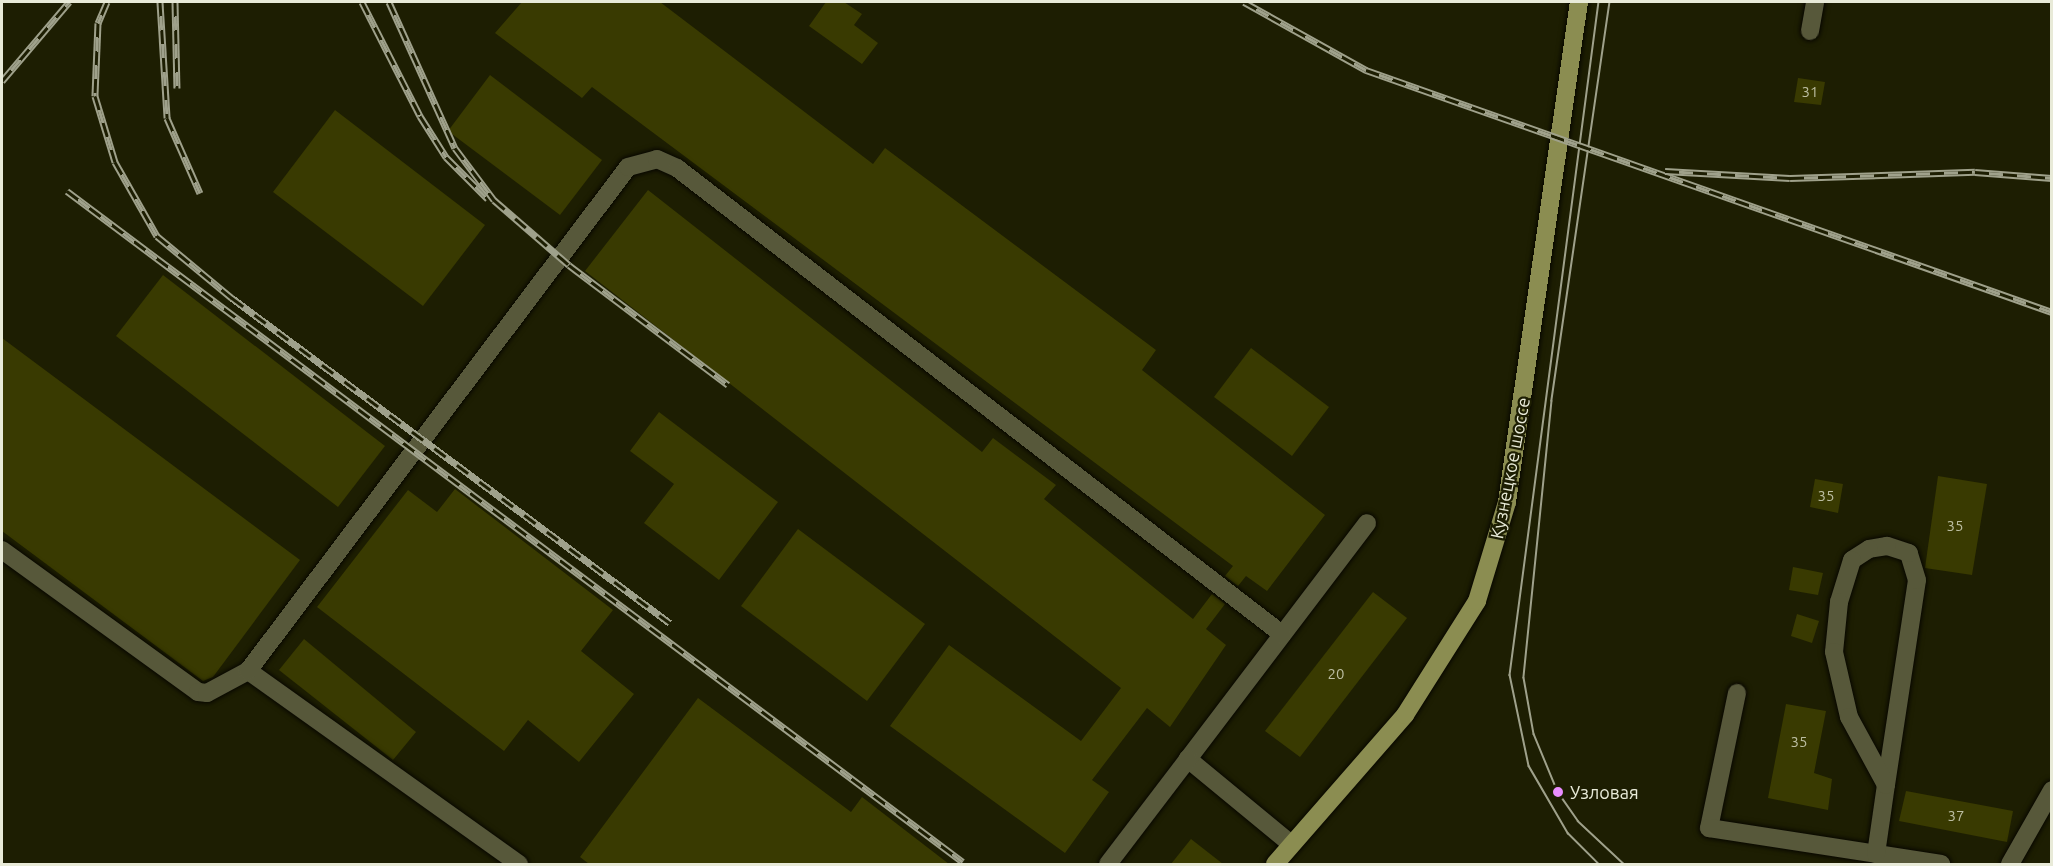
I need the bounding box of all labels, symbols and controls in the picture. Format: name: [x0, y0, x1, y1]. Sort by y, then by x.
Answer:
house number: 31: [1802, 83, 1818, 101]
street label: Кузнецкое шоссе: [1486, 395, 1534, 541]
house number: 35: [1818, 487, 1834, 505]
house number: 35: [1947, 517, 1963, 535]
house number: 20: [1328, 665, 1344, 683]
house number: 35: [1791, 733, 1807, 751]
place label: Узловая: [1570, 781, 1639, 803]
marker: Узловая: [1551, 785, 1565, 799]
house number: 37: [1948, 807, 1964, 825]

